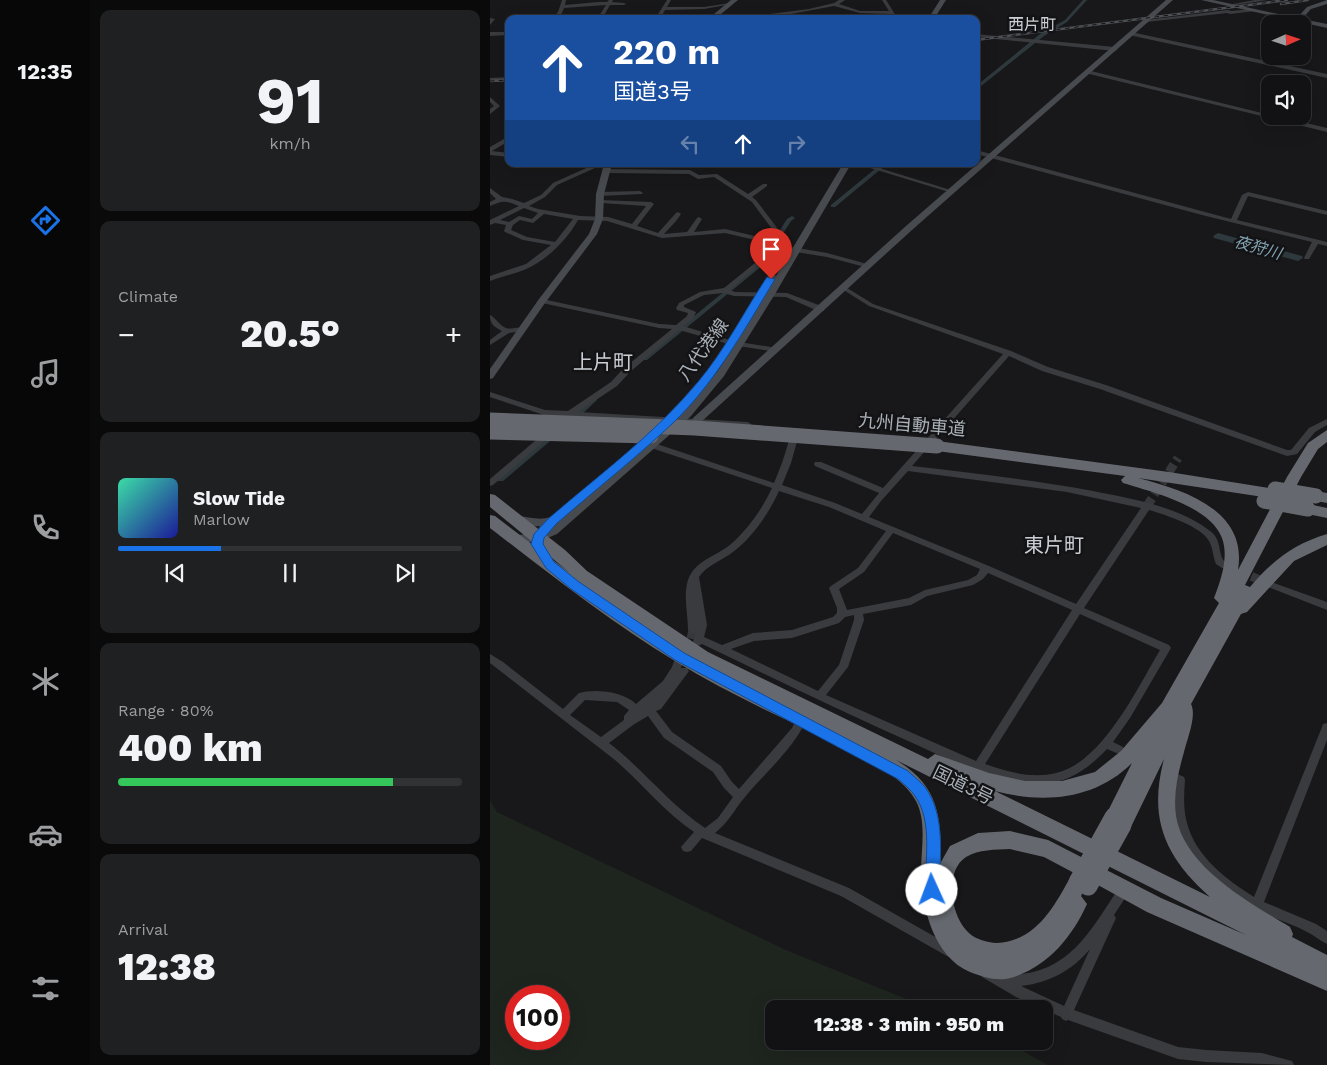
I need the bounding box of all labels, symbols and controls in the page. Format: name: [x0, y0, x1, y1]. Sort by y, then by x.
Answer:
district label: 西片町: [1008, 15, 1056, 34]
north arrow: [1261, 15, 1311, 65]
map controls: [1261, 15, 1311, 125]
text: 220 m: [613, 31, 720, 73]
icon: ahead: [530, 35, 595, 100]
text: 12:35: [17, 59, 73, 84]
text: 91: [256, 63, 324, 139]
button: sound: [1261, 75, 1311, 125]
text: 国道3号: [613, 79, 692, 104]
icon: left: [676, 130, 704, 158]
icon: ahead: [729, 130, 757, 158]
icon: right: [782, 130, 810, 158]
text: km/h: [269, 134, 311, 153]
icon: directions: [28, 203, 63, 238]
pin: [750, 228, 792, 279]
water label: 夜狩川: [1232, 232, 1285, 264]
icon: arrive: [757, 235, 785, 263]
text: Climate: [118, 287, 178, 306]
text: 20.5°: [240, 312, 340, 356]
street label: 八代港線: [673, 314, 732, 385]
text: −: [118, 318, 135, 351]
text: +: [445, 318, 462, 351]
district label: 上片町: [573, 350, 633, 374]
icon: music: [28, 356, 63, 391]
street label: 九州自動車道: [857, 409, 967, 440]
text: Slow Tide: [193, 487, 285, 510]
icon: phone: [28, 510, 63, 545]
text: Marlow: [193, 510, 250, 529]
district label: 東片町: [1024, 533, 1084, 557]
icon: previous: [161, 559, 189, 587]
icon: pause: [276, 559, 304, 587]
icon: next: [391, 559, 419, 587]
icon: climate: [28, 664, 63, 699]
text: Range · 80%: [118, 701, 213, 720]
text: 400 km: [118, 726, 263, 770]
street label: 国道3号: [930, 761, 997, 808]
icon: car: [28, 817, 63, 852]
position arrow: [905, 863, 957, 915]
text: Arrival: [118, 920, 168, 939]
text: 12:38: [118, 945, 216, 989]
icon: filters: [28, 971, 63, 1006]
speed limit sign: 100: [505, 985, 570, 1050]
text: 12:38 · 3 min · 950 m: [814, 1013, 1004, 1036]

